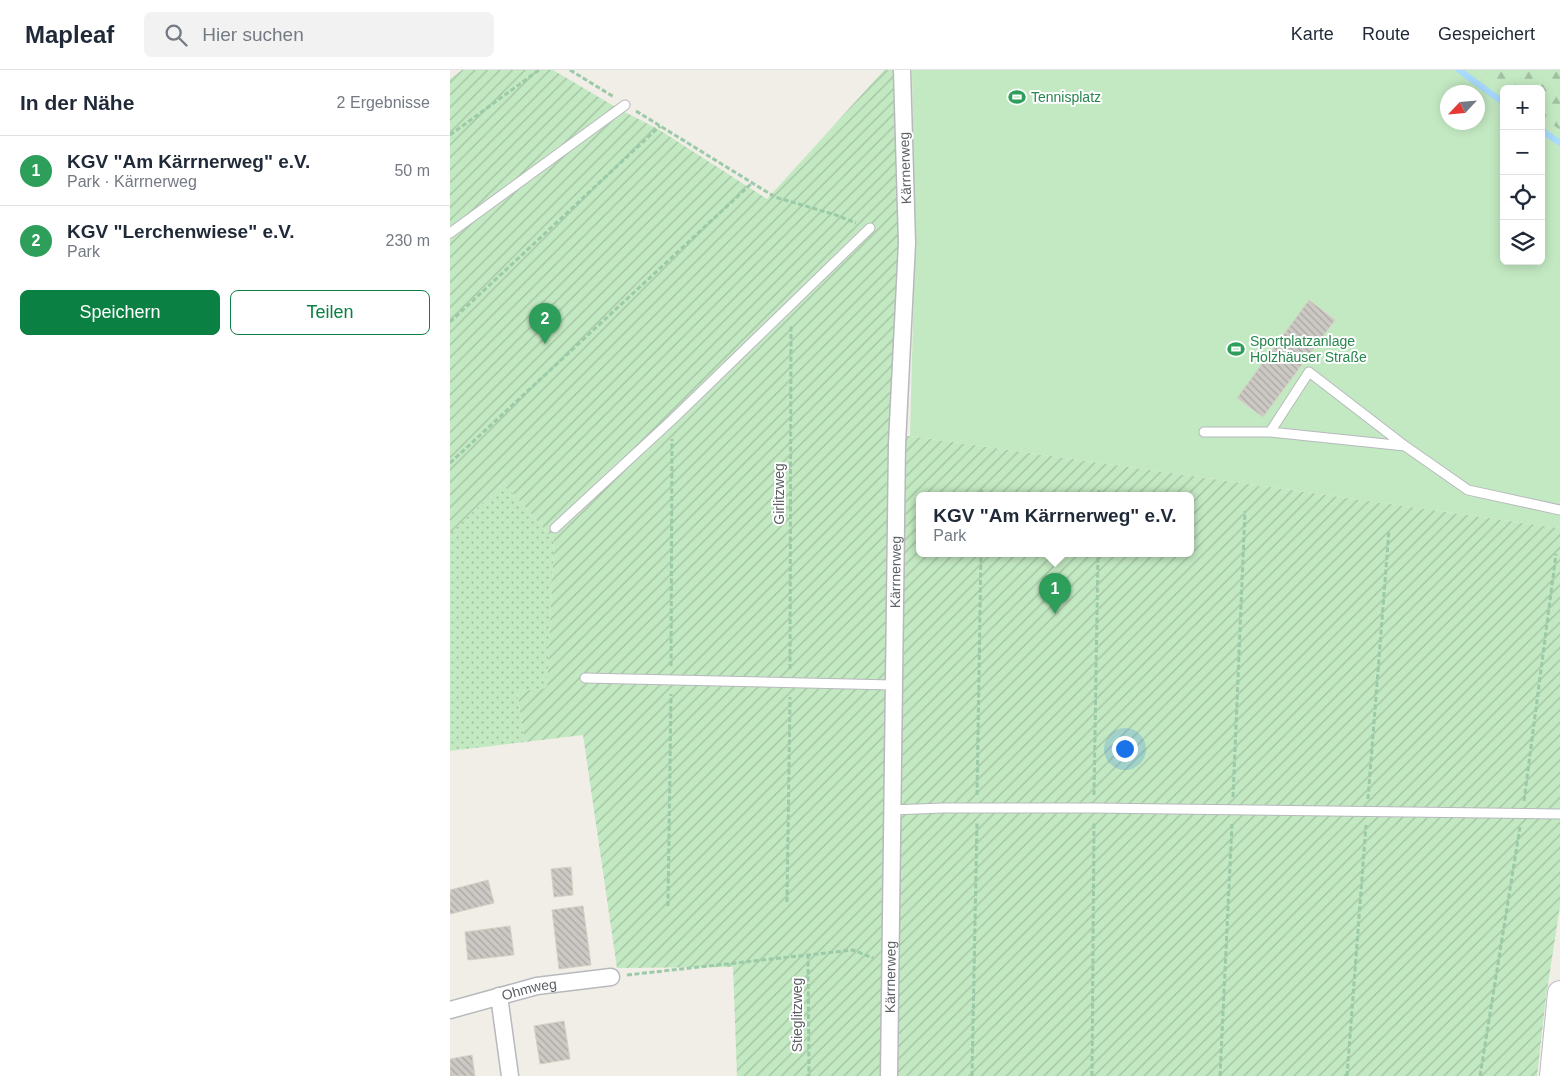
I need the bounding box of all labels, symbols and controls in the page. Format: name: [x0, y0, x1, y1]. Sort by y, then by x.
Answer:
search box: [144, 12, 494, 57]
text: Mapleaf: [25, 21, 114, 48]
icon: search: [162, 21, 190, 49]
text: Hier suchen: [202, 24, 304, 45]
text: Karte: [1291, 24, 1334, 44]
text: Route: [1362, 24, 1410, 44]
text: Gespeichert: [1438, 24, 1535, 44]
north arrow: [1440, 85, 1485, 130]
map controls: [1500, 85, 1545, 265]
button: +: [1500, 85, 1545, 130]
sports icon: Tennisplatz: [1007, 87, 1027, 107]
place label: Tennisplatz: [1031, 89, 1101, 105]
text: In der Nähe: [20, 91, 134, 114]
text: 2 Ergebnisse: [337, 94, 430, 111]
button: −: [1500, 130, 1545, 175]
street label: Kärrnerweg: [896, 132, 914, 204]
text: KGV "Am Kärrnerweg" e.V.: [67, 151, 310, 172]
text: 1: [32, 162, 40, 179]
text: 50 m: [394, 162, 430, 179]
text: Park · Kärrnerweg: [67, 173, 197, 190]
button: locate: [1500, 175, 1545, 220]
button: layers: [1500, 220, 1545, 265]
text: KGV "Lerchenwiese" e.V.: [67, 221, 294, 242]
text: 2: [32, 232, 40, 249]
text: 230 m: [386, 232, 430, 249]
text: Park: [67, 243, 100, 260]
button: Speichern: [20, 290, 220, 335]
button: Teilen: [230, 290, 430, 335]
pin: 2: [529, 303, 561, 344]
place label: Sportplatzanlage Holzhäuser Straße: [1250, 333, 1367, 365]
sports icon: Sportplatzanlage Holzhäuser Straße: [1226, 339, 1246, 359]
street label: Girlitzweg: [771, 463, 787, 525]
popup: [916, 492, 1194, 557]
text: KGV "Am Kärrnerweg" e.V.: [933, 505, 1177, 526]
text: Park: [933, 527, 966, 544]
street label: Kärrnerweg: [887, 536, 904, 608]
pin: 1: [1039, 573, 1071, 614]
your location: [1112, 736, 1138, 762]
street label: Kärrnerweg: [882, 941, 899, 1013]
street label: Ohmweg: [500, 976, 558, 1003]
street label: Stieglitzweg: [789, 978, 805, 1052]

